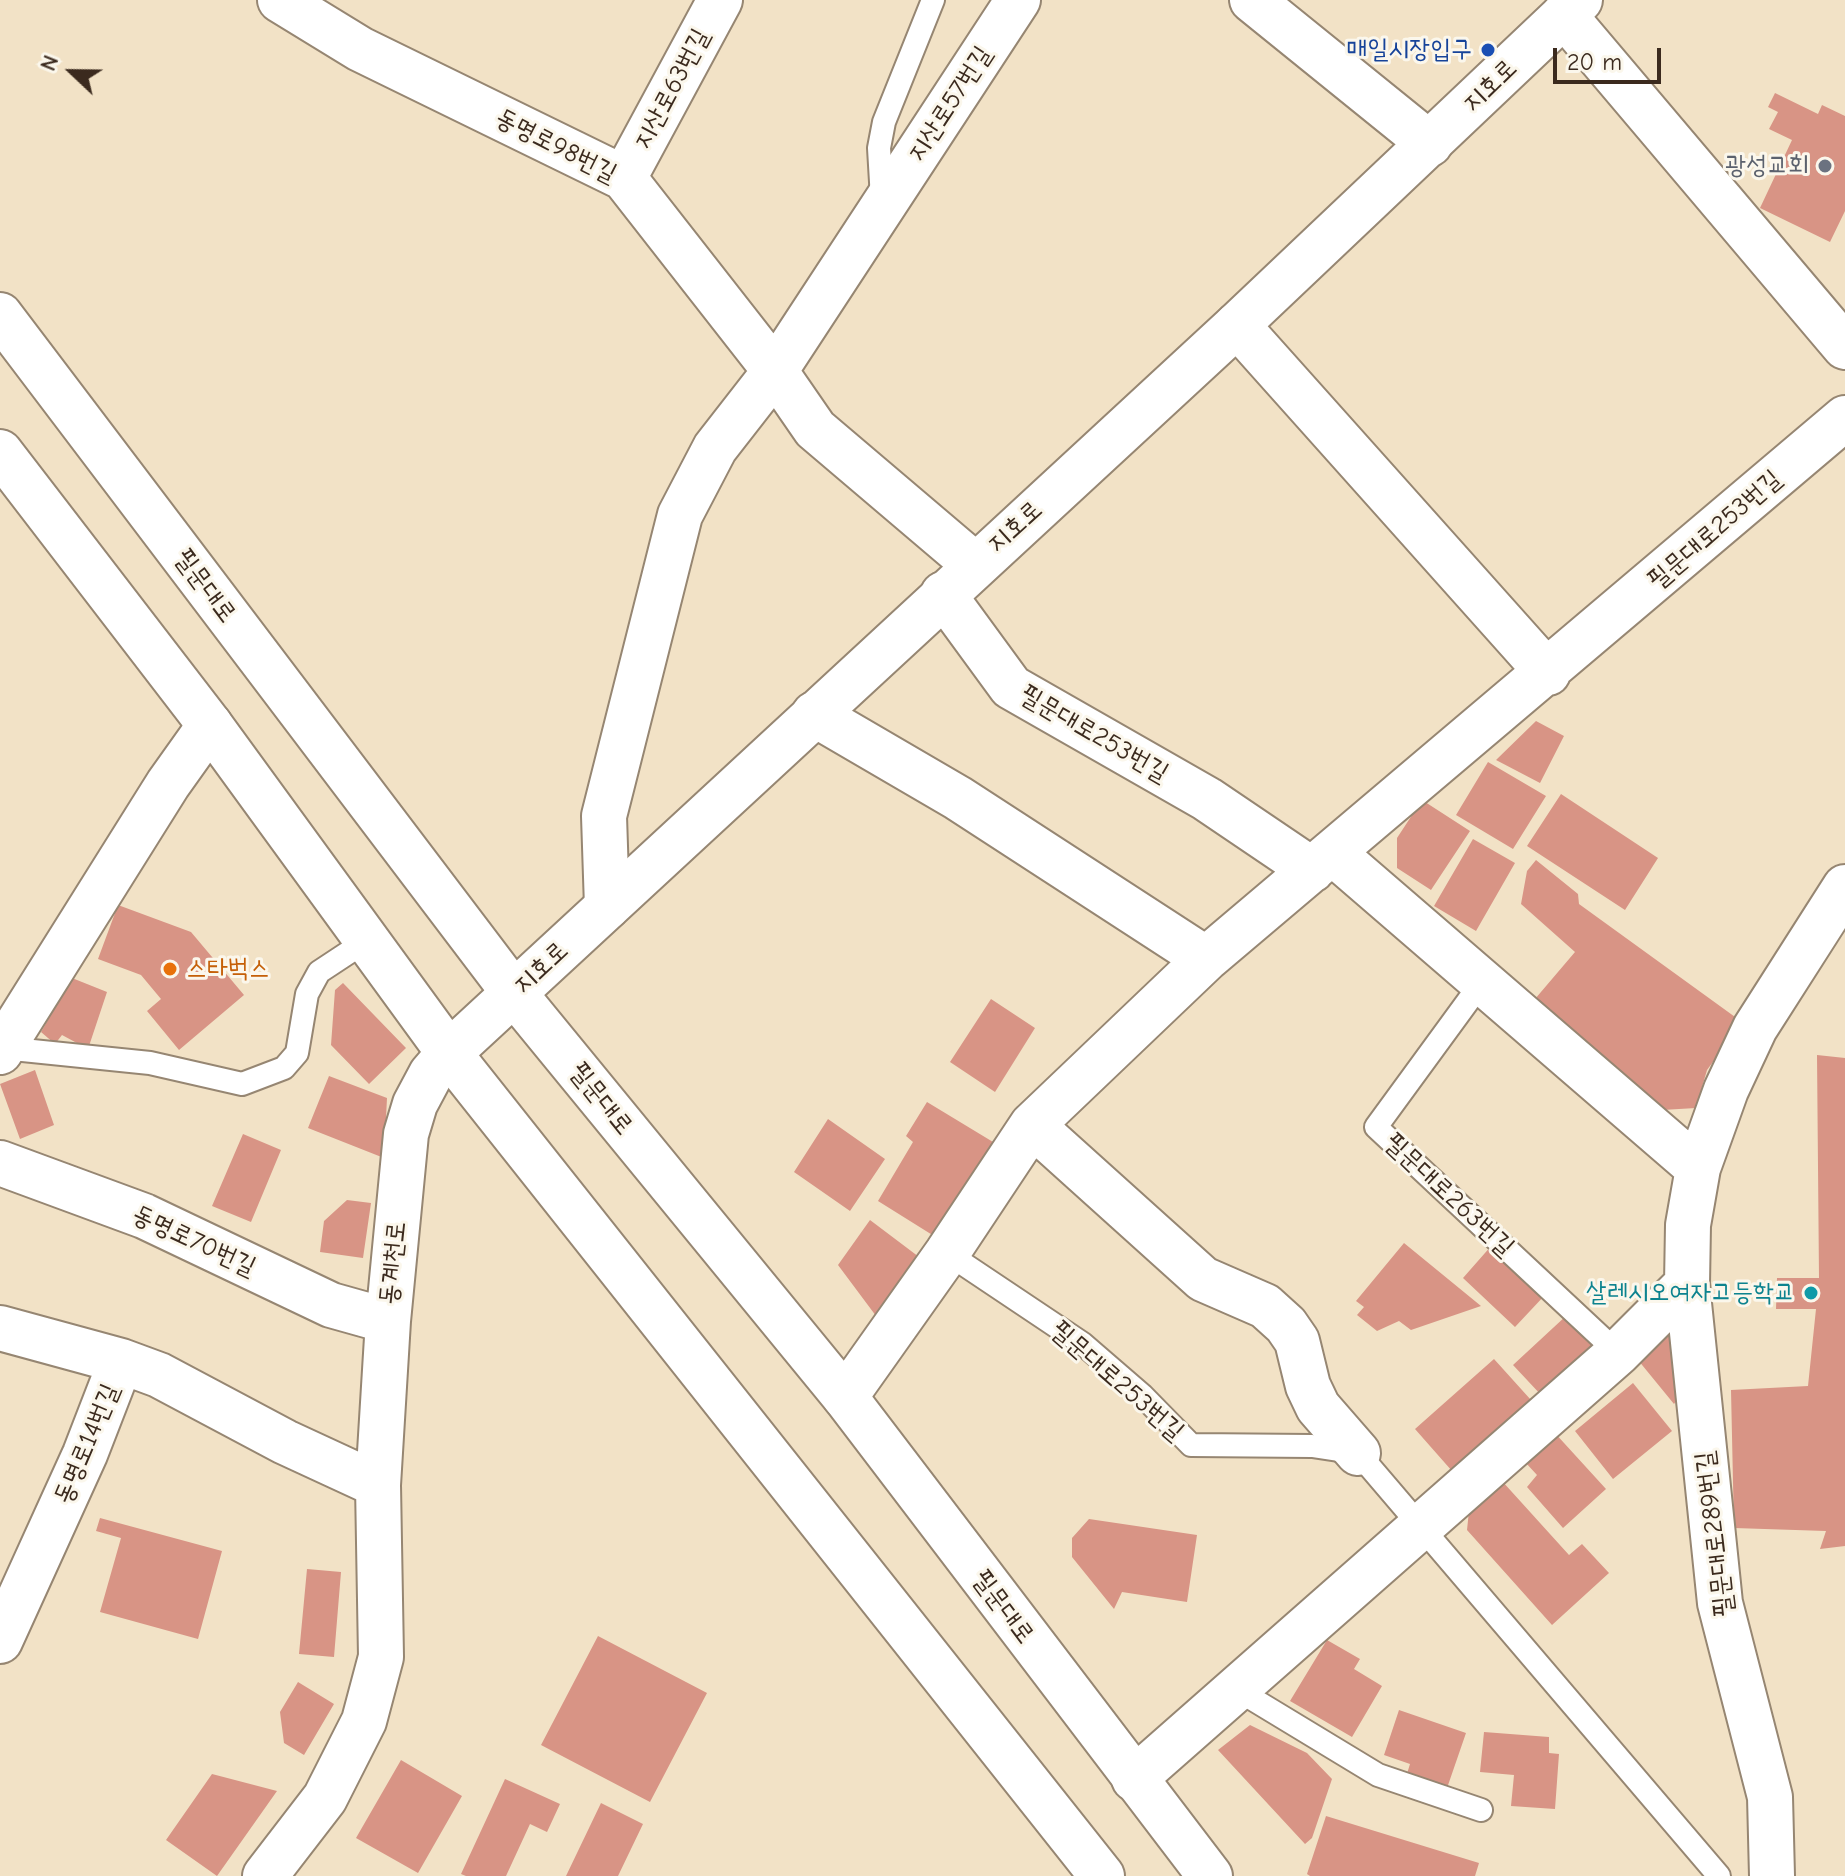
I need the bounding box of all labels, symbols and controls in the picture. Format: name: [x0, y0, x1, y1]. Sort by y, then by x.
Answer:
street label: 지산로63번길: [627, 23, 717, 155]
north arrow: [32, 32, 112, 112]
scale bar: [1557, 32, 1665, 82]
place label: 매일시장입구: [1346, 34, 1472, 66]
street label: 지산로57번길: [901, 41, 999, 167]
marker: 매일시장입구: [1479, 41, 1497, 59]
text: 20 m: [1567, 48, 1622, 76]
text: N: [35, 51, 64, 75]
street label: 지호로: [1457, 53, 1523, 119]
street label: 동명로98번길: [490, 102, 622, 190]
place label: 광성교회: [1725, 150, 1809, 182]
marker: 광성교회: [1816, 157, 1834, 175]
street label: 필문대로253번길: [1642, 464, 1788, 596]
street label: 지호로: [981, 494, 1049, 560]
street label: 필문대로: [167, 543, 243, 629]
street label: 필문대로253번길: [1014, 679, 1174, 789]
street label: 지호로: [507, 935, 575, 1001]
place label: 스타벅스: [186, 953, 270, 985]
marker: 스타벅스: [161, 960, 179, 978]
street label: 필문대로: [563, 1057, 639, 1141]
street label: 필문대로263번길: [1378, 1127, 1520, 1263]
street label: 동명로70번길: [127, 1199, 261, 1283]
street label: 동계천로: [373, 1220, 413, 1306]
place label: 살레시오여자고등학교: [1586, 1277, 1795, 1309]
marker: 살레시오여자고등학교: [1802, 1284, 1820, 1302]
street label: 필문대로253번길: [1044, 1315, 1190, 1447]
street label: 동명로14번길: [48, 1379, 126, 1509]
street label: 필문대로289번길: [1689, 1450, 1741, 1618]
street label: 필문대로: [965, 1564, 1041, 1650]

